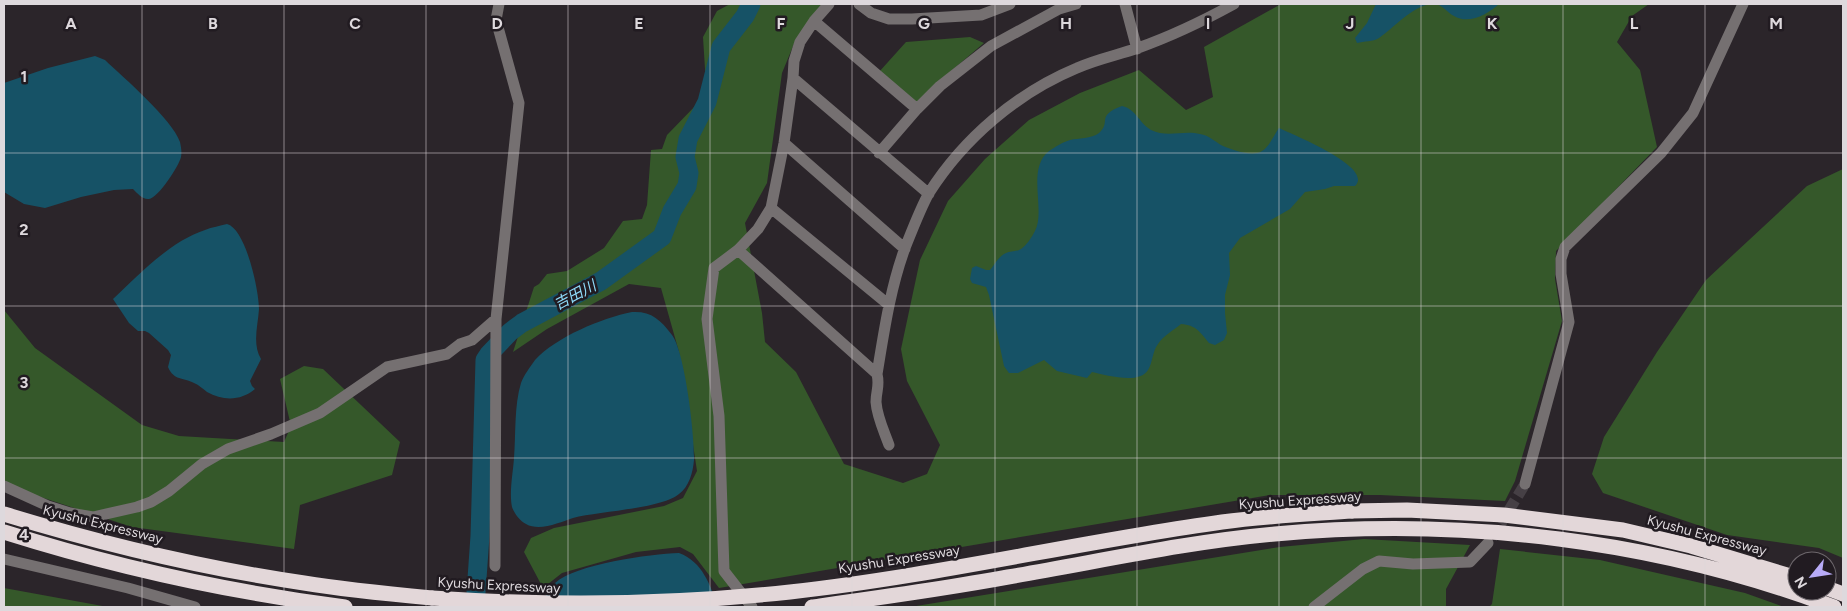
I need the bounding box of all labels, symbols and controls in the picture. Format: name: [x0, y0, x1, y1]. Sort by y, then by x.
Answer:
text: A: [65, 14, 77, 33]
text: B: [208, 14, 218, 33]
text: C: [349, 14, 361, 33]
text: D: [491, 14, 503, 33]
text: E: [634, 14, 644, 33]
text: F: [777, 14, 786, 33]
text: G: [918, 14, 930, 33]
text: H: [1060, 14, 1072, 33]
text: I: [1206, 14, 1210, 33]
text: J: [1346, 14, 1354, 33]
text: K: [1487, 14, 1498, 33]
text: L: [1630, 14, 1639, 33]
text: M: [1769, 14, 1783, 33]
text: 1: [21, 67, 27, 86]
text: 2: [19, 220, 29, 239]
water label: 吉田川: [551, 276, 601, 314]
text: 3: [20, 373, 29, 392]
street label: Kyushu Expressway: [1238, 488, 1363, 513]
street label: Kyushu Expressway: [41, 501, 165, 548]
street label: Kyushu Expressway: [1645, 511, 1769, 560]
text: 4: [19, 525, 29, 544]
street label: Kyushu Expressway: [837, 541, 962, 578]
north arrow: [1787, 551, 1837, 601]
text: N: [1791, 573, 1811, 591]
street label: Kyushu Expressway: [437, 574, 561, 597]

